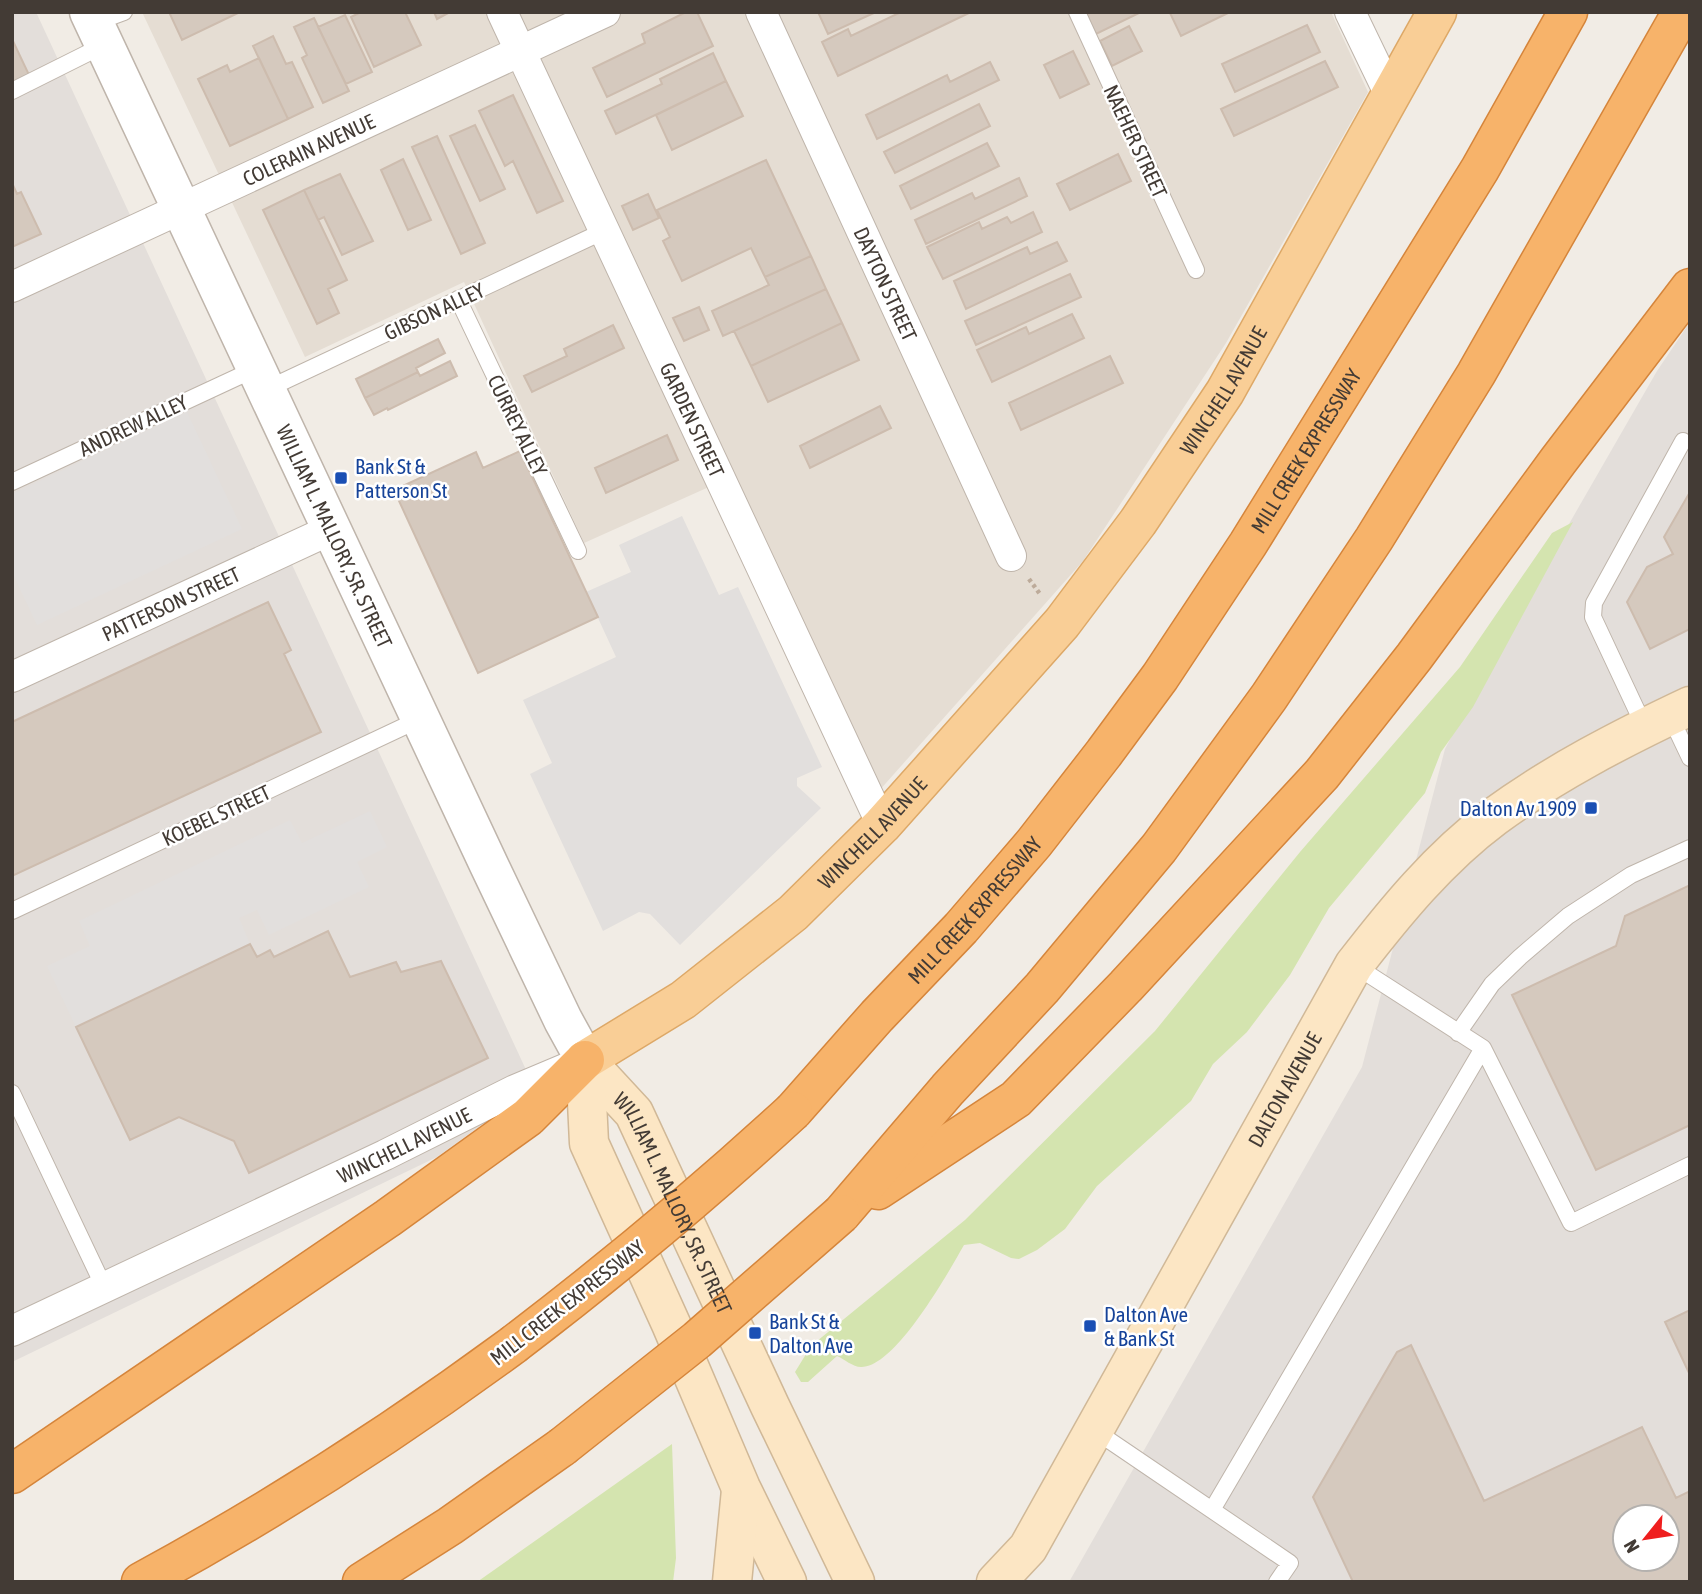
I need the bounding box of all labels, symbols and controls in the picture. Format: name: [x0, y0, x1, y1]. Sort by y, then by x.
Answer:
street label: NAEHER STREET: [1099, 81, 1173, 201]
street label: COLERAIN AVENUE: [239, 109, 378, 190]
street label: DAYTON STREET: [849, 223, 922, 344]
street label: GIBSON ALLEY: [380, 277, 488, 345]
street label: WINCHELL AVENUE: [1175, 322, 1271, 459]
street label: GARDEN STREET: [655, 359, 730, 481]
street label: MILL CREEK EXPRESSWAY: [1246, 364, 1366, 537]
street label: CURREY ALLEY: [483, 371, 553, 480]
street label: ANDREW ALLEY: [75, 389, 192, 461]
street label: WILLIAM L. MALLORY, SR. STREET: [272, 421, 397, 652]
place label: Bank St & Patterson St: [355, 454, 447, 502]
marker: Bank St & Patterson St: [333, 470, 349, 486]
street label: PATTERSON STREET: [98, 561, 243, 646]
street label: WINCHELL AVENUE: [813, 772, 931, 893]
street label: KOEBEL STREET: [158, 780, 274, 850]
place label: Dalton Av 1909: [1460, 796, 1577, 820]
marker: Dalton Av 1909: [1583, 800, 1599, 816]
street label: MILL CREEK EXPRESSWAY: [903, 831, 1047, 988]
street label: DALTON AVENUE: [1243, 1028, 1326, 1151]
street label: WILLIAM L. MALLORY, SR. STREET: [609, 1087, 737, 1317]
street label: WINCHELL AVENUE: [334, 1102, 475, 1188]
street label: MILL CREEK EXPRESSWAY: [485, 1234, 649, 1370]
place label: Dalton Ave & Bank St: [1104, 1302, 1188, 1350]
place label: Bank St & Dalton Ave: [769, 1309, 853, 1357]
marker: Dalton Ave & Bank St: [1082, 1318, 1098, 1334]
marker: Bank St & Dalton Ave: [747, 1325, 763, 1341]
north arrow: [1611, 1503, 1681, 1573]
text: N: [1619, 1536, 1644, 1557]

